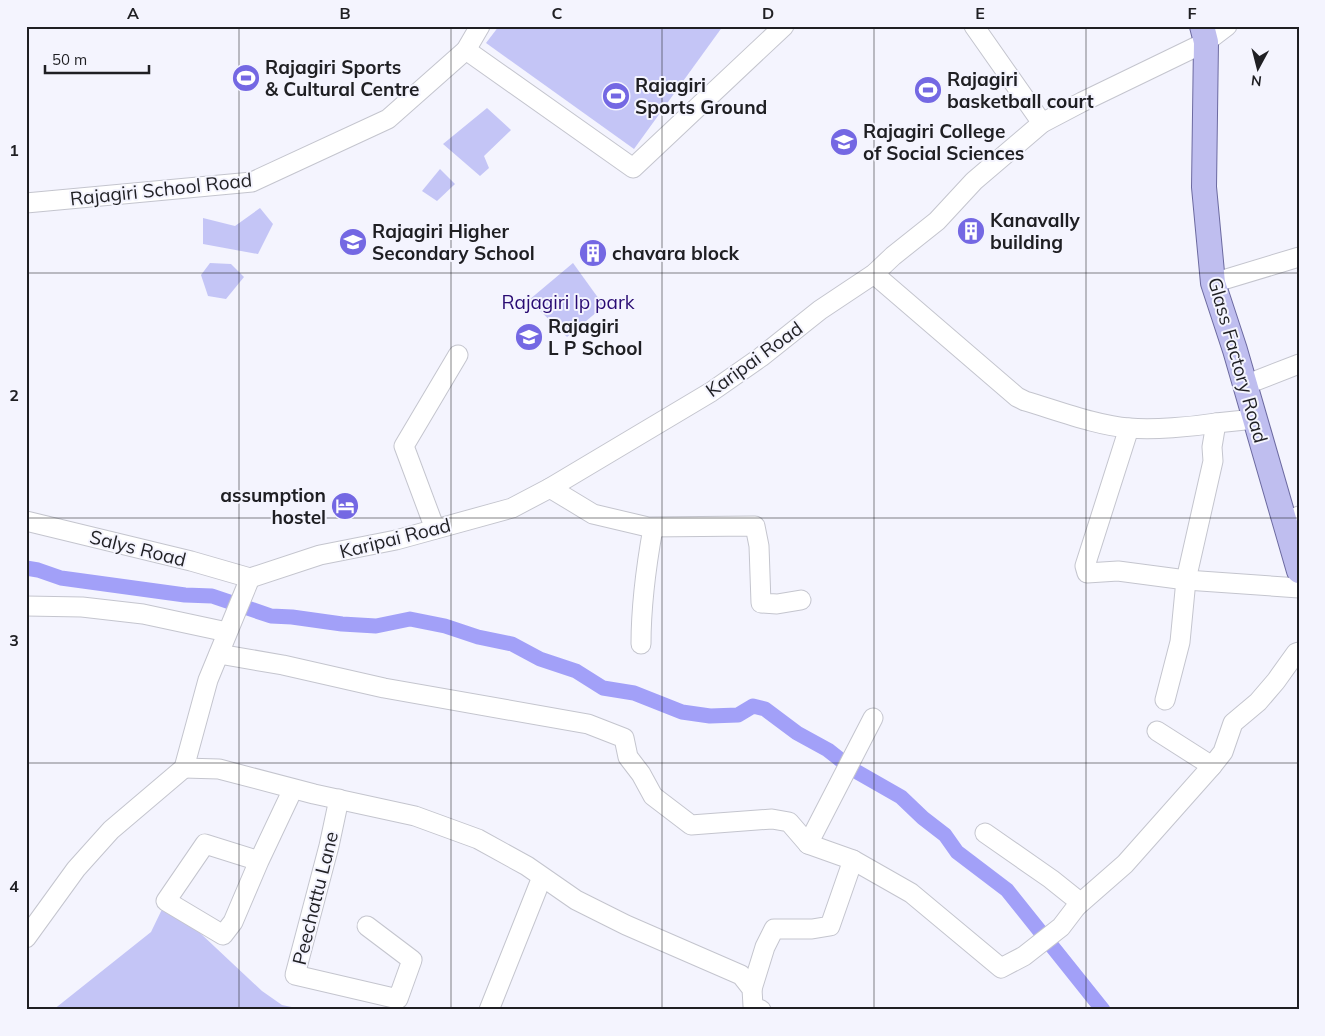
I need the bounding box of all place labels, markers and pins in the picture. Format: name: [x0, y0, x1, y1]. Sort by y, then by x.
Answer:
place label: Rajagiri Sports & Cultural Centre: [265, 55, 419, 101]
sports icon: Rajagiri Sports & Cultural Centre: [231, 63, 261, 93]
place label: Rajagiri basketball court: [947, 67, 1094, 113]
place label: Rajagiri Sports Ground: [635, 73, 767, 119]
sports icon: Rajagiri basketball court: [913, 75, 943, 105]
sports icon: Rajagiri Sports Ground: [601, 81, 631, 111]
place label: Rajagiri College of Social Sciences: [863, 119, 1024, 165]
school or university icon: Rajagiri College of Social Sciences: [829, 127, 859, 157]
place label: Kanavally building: [990, 208, 1080, 254]
building icon: Kanavally building: [956, 216, 986, 246]
place label: Rajagiri Higher Secondary School: [372, 219, 535, 265]
school or university icon: Rajagiri Higher Secondary School: [338, 227, 368, 257]
building icon: chavara block: [578, 238, 608, 268]
place label: chavara block: [612, 241, 740, 265]
place label: Rajagiri L P School: [548, 314, 642, 360]
school or university icon: Rajagiri L P School: [514, 322, 544, 352]
place label: assumption hostel: [220, 483, 326, 529]
hotel icon: assumption hostel: [330, 491, 360, 521]

